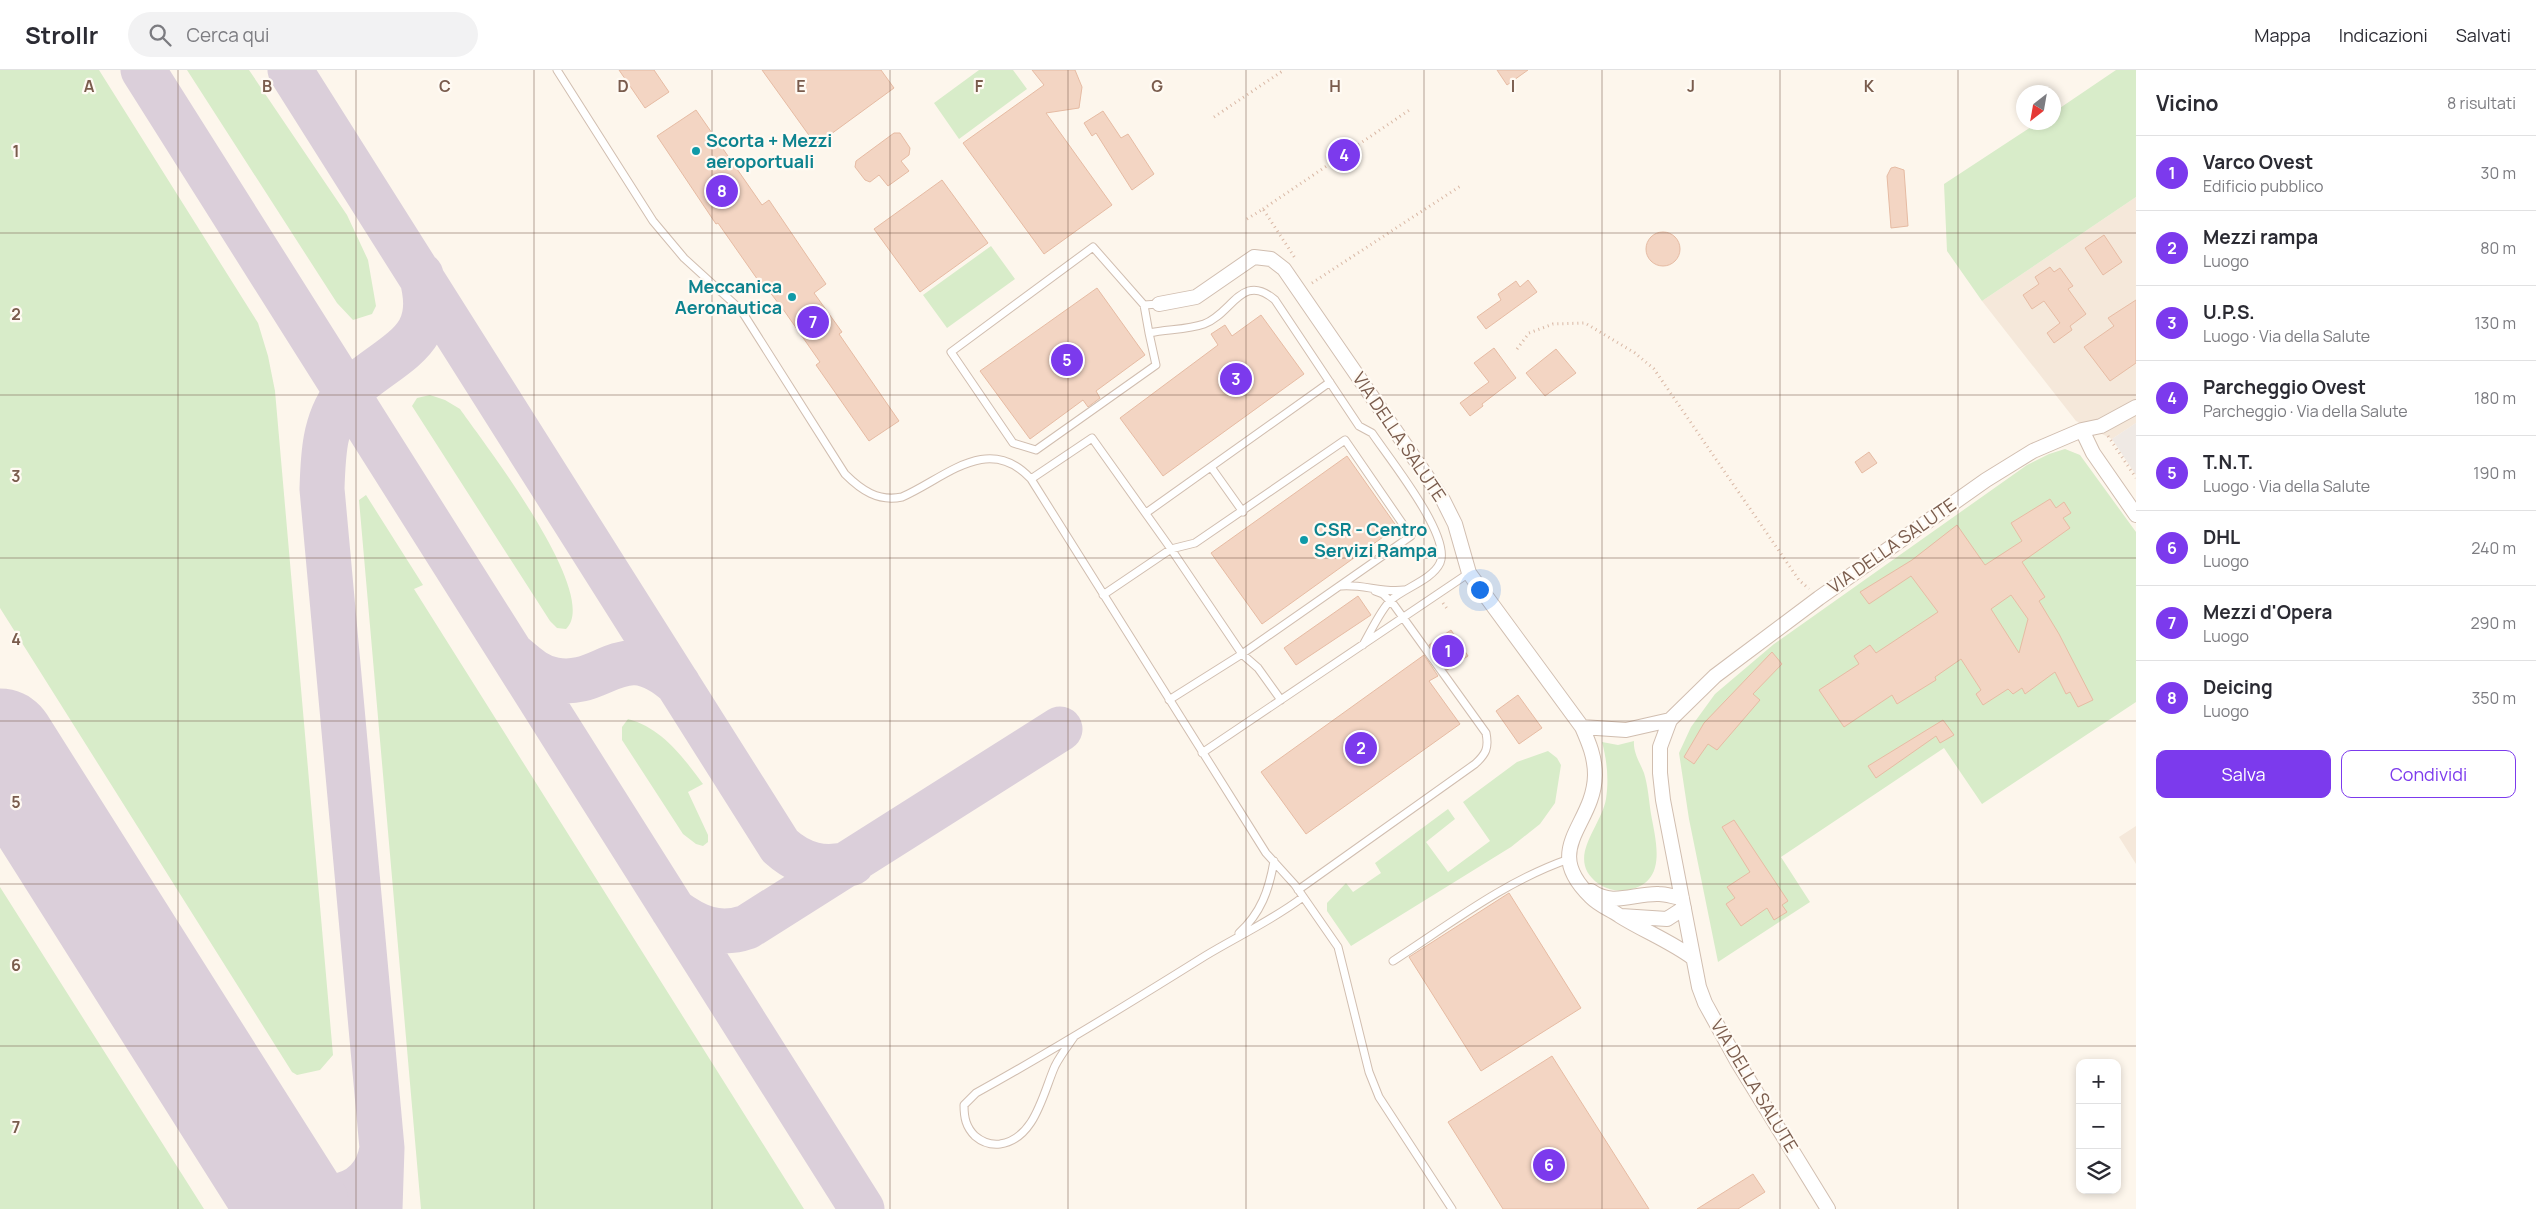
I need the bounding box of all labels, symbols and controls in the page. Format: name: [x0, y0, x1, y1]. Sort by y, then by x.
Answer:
search box: [128, 12, 478, 57]
text: Strollr: [25, 18, 98, 51]
icon: search: [146, 21, 174, 49]
text: Cerca qui: [186, 22, 270, 48]
text: Mappa: [2254, 23, 2311, 47]
text: Indicazioni: [2339, 23, 2428, 47]
text: Salvati: [2456, 23, 2511, 47]
text: A: [84, 75, 95, 97]
text: B: [262, 75, 272, 97]
text: C: [439, 75, 451, 97]
text: D: [617, 75, 629, 97]
text: E: [796, 75, 806, 97]
text: F: [975, 75, 984, 97]
text: G: [1151, 75, 1163, 97]
text: H: [1329, 75, 1341, 97]
text: I: [1511, 75, 1515, 97]
text: J: [1687, 75, 1695, 97]
text: K: [1864, 75, 1875, 97]
north arrow: [2016, 85, 2061, 130]
text: Vicino: [2156, 89, 2219, 117]
text: 8 risultati: [2447, 92, 2516, 114]
place label: Scorta + Mezzi aeroportuali: [706, 128, 832, 173]
pin: 4: [1328, 136, 1360, 174]
text: 1: [12, 140, 20, 162]
marker: Scorta + Mezzi aeroportuali: [690, 145, 702, 157]
text: Varco Ovest: [2203, 149, 2313, 175]
text: 1: [2168, 162, 2176, 184]
text: 30 m: [2481, 162, 2516, 184]
pin: 8: [706, 172, 738, 210]
text: Edificio pubblico: [2203, 175, 2323, 197]
text: Mezzi rampa: [2203, 224, 2318, 250]
text: 2: [2167, 237, 2177, 259]
text: 80 m: [2480, 237, 2516, 259]
text: Luogo: [2203, 250, 2249, 272]
place label: Meccanica Aeronautica: [675, 274, 782, 319]
marker: Meccanica Aeronautica: [786, 291, 798, 303]
text: U.P.S.: [2203, 299, 2255, 325]
text: 2: [11, 303, 21, 325]
pin: 7: [797, 303, 829, 341]
text: 3: [2167, 312, 2177, 334]
text: 130 m: [2474, 312, 2516, 334]
text: Luogo · Via della Salute: [2203, 325, 2370, 347]
pin: 5: [1051, 341, 1083, 379]
pin: 3: [1220, 360, 1252, 398]
street label: VIA DELLA SALUTE: [1348, 367, 1452, 506]
text: Parcheggio Ovest: [2203, 374, 2366, 400]
text: 4: [2167, 387, 2177, 409]
text: 180 m: [2474, 387, 2516, 409]
text: Parcheggio · Via della Salute: [2203, 400, 2408, 422]
text: T.N.T.: [2203, 449, 2253, 475]
text: 5: [2167, 462, 2177, 484]
text: 190 m: [2473, 462, 2516, 484]
text: 3: [11, 465, 21, 487]
text: Luogo · Via della Salute: [2203, 475, 2370, 497]
street label: VIA DELLA SALUTE: [1823, 492, 1960, 598]
place label: CSR - Centro Servizi Rampa: [1314, 517, 1437, 562]
text: DHL: [2203, 524, 2240, 550]
marker: CSR - Centro Servizi Rampa: [1298, 534, 1310, 546]
text: 6: [2167, 537, 2177, 559]
text: 240 m: [2471, 537, 2516, 559]
text: Luogo: [2203, 550, 2249, 572]
your location: [1467, 577, 1493, 603]
text: Mezzi d'Opera: [2203, 599, 2332, 625]
text: 7: [2168, 612, 2176, 634]
text: 290 m: [2470, 612, 2516, 634]
text: Luogo: [2203, 625, 2249, 647]
text: 4: [11, 628, 21, 650]
pin: 1: [1432, 632, 1464, 670]
text: Deicing: [2203, 674, 2273, 700]
text: 8: [2167, 687, 2177, 709]
text: 350 m: [2471, 687, 2516, 709]
text: Luogo: [2203, 700, 2249, 722]
pin: 2: [1345, 729, 1377, 767]
button: Salva: [2156, 750, 2331, 798]
button: Condividi: [2341, 750, 2516, 798]
text: 5: [11, 791, 21, 813]
text: 6: [11, 954, 21, 976]
street label: VIA DELLA SALUTE: [1706, 1015, 1804, 1156]
map controls: [2076, 1059, 2121, 1194]
button: +: [2076, 1059, 2121, 1104]
button: −: [2076, 1104, 2121, 1149]
text: 7: [12, 1116, 20, 1138]
pin: 6: [1533, 1146, 1565, 1184]
button: layers: [2076, 1149, 2121, 1194]

